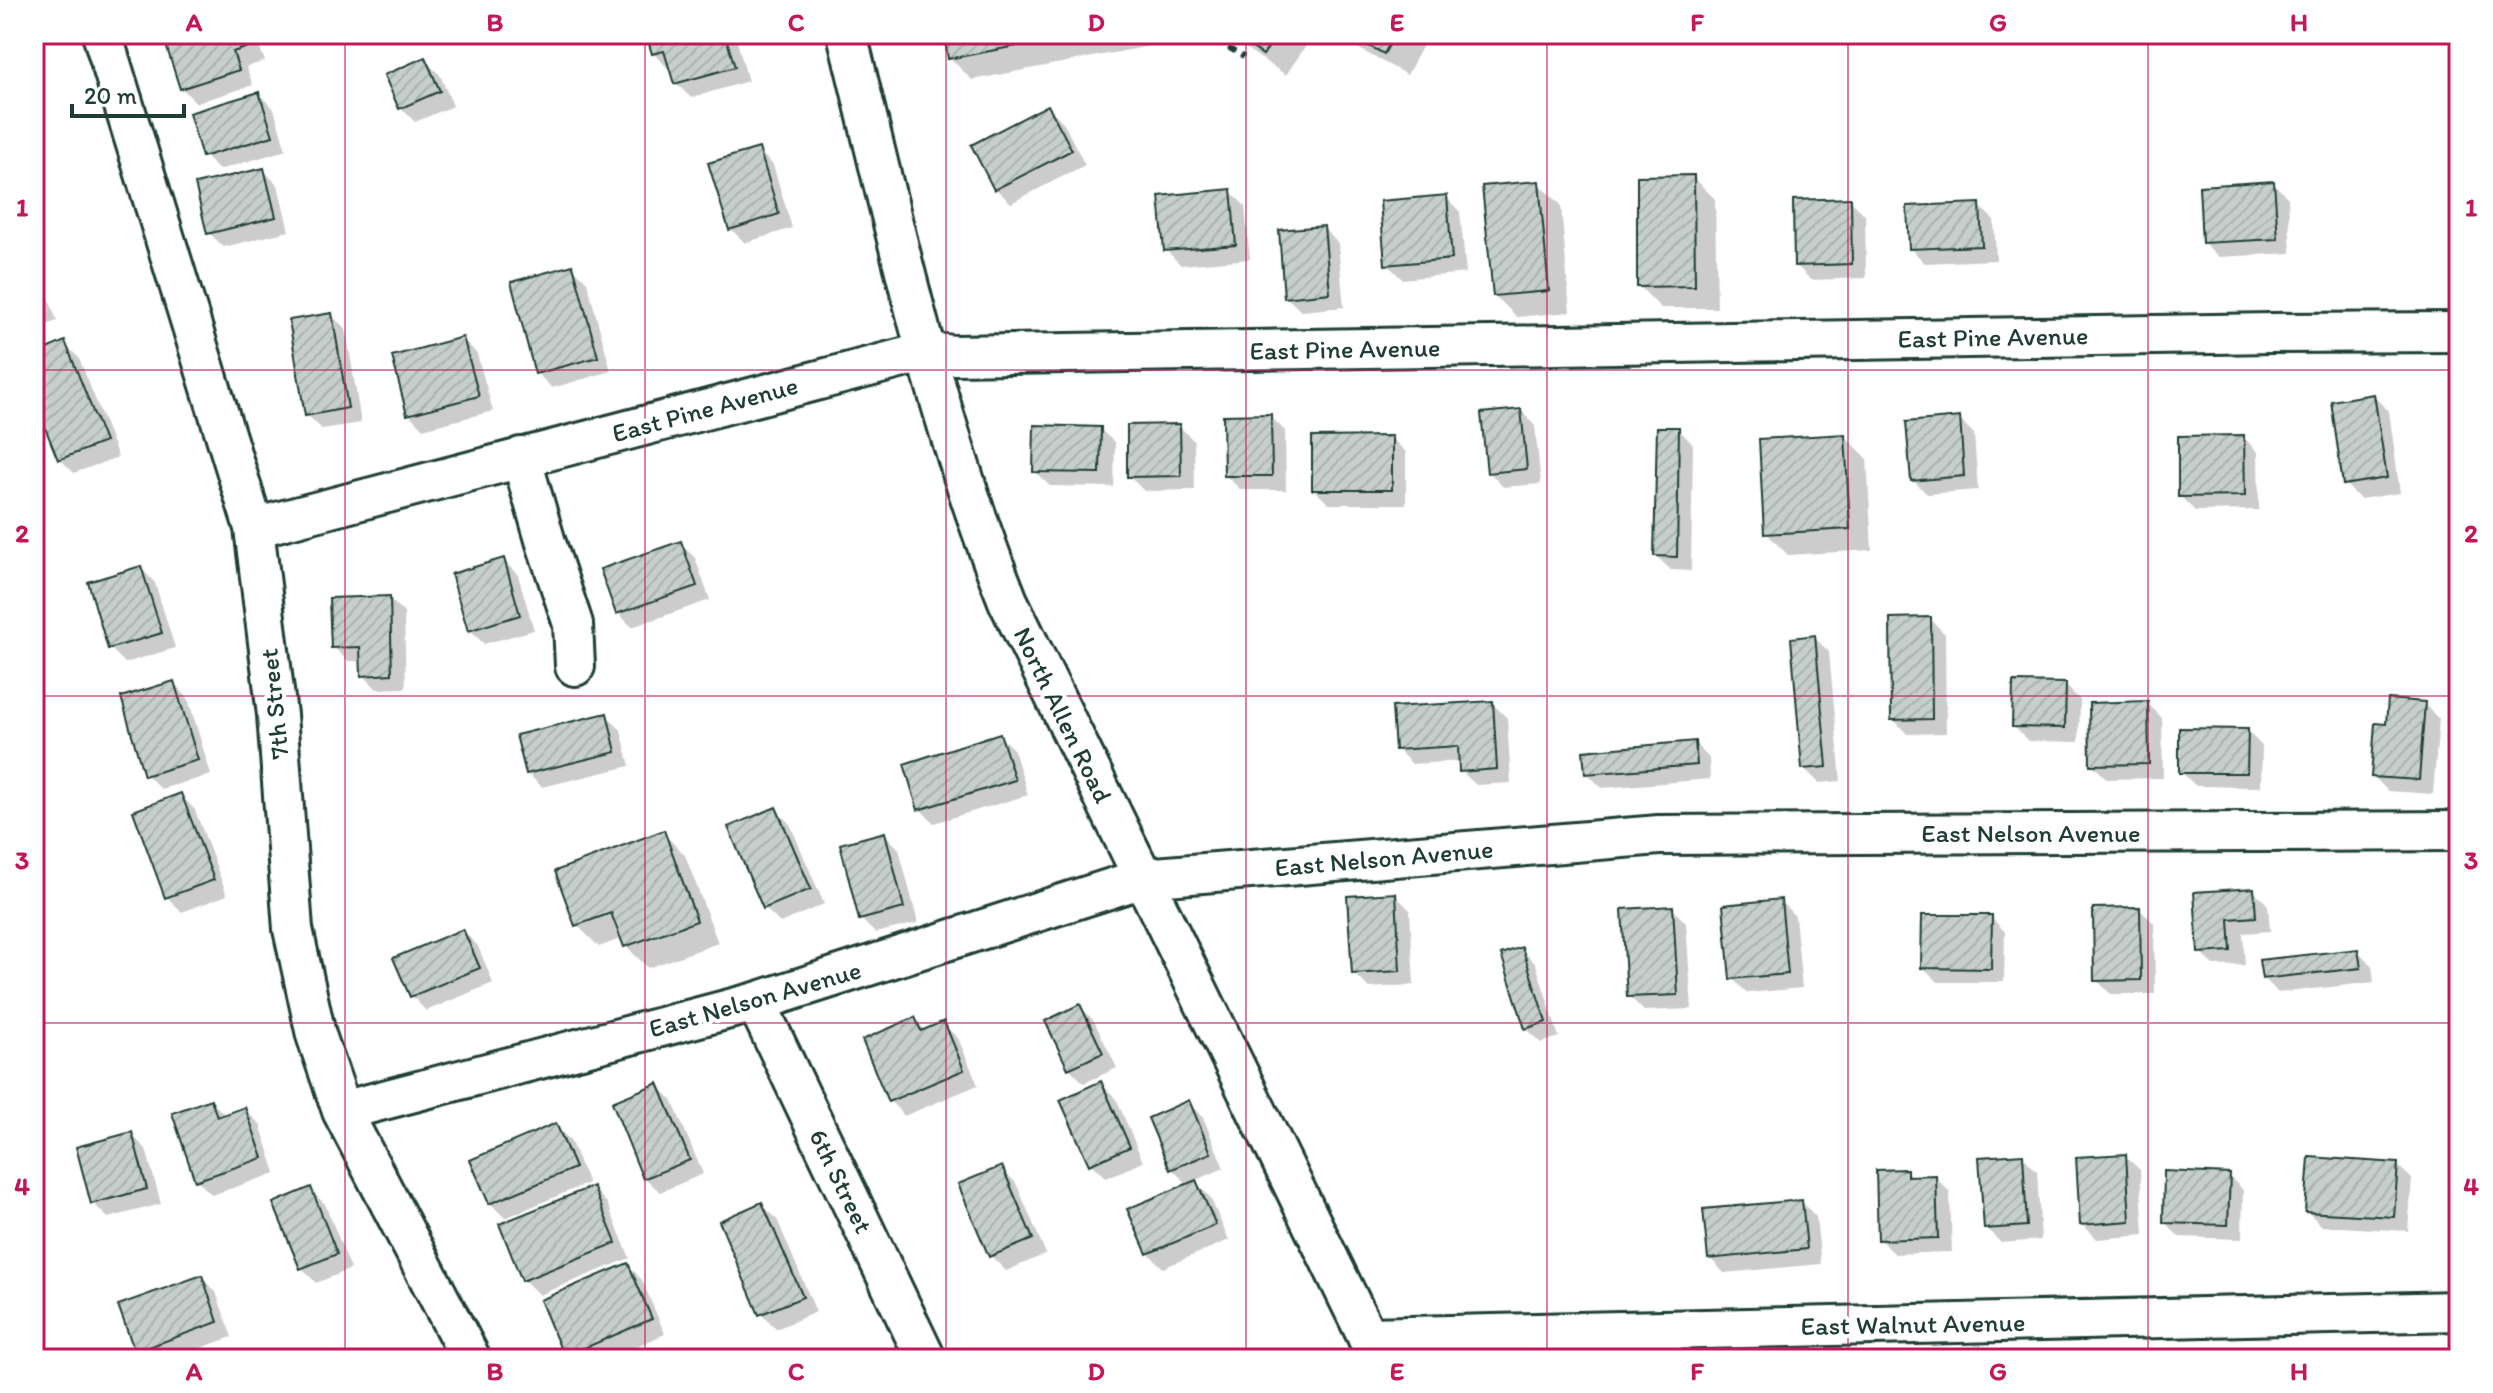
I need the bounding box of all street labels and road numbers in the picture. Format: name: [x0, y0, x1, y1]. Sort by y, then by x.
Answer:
street label: East Pine Avenue: [1897, 319, 2089, 355]
street label: East Pine Avenue: [1249, 331, 1441, 367]
street label: East Pine Avenue: [609, 369, 801, 449]
street label: North Allen Road: [1007, 622, 1120, 809]
street label: 7th Street: [252, 647, 296, 761]
street label: East Nelson Avenue: [1921, 817, 2141, 849]
street label: East Nelson Avenue: [1273, 833, 1495, 883]
street label: East Nelson Avenue: [645, 953, 865, 1045]
street label: 6th Street: [802, 1124, 880, 1239]
street label: East Walnut Avenue: [1800, 1306, 2026, 1342]

